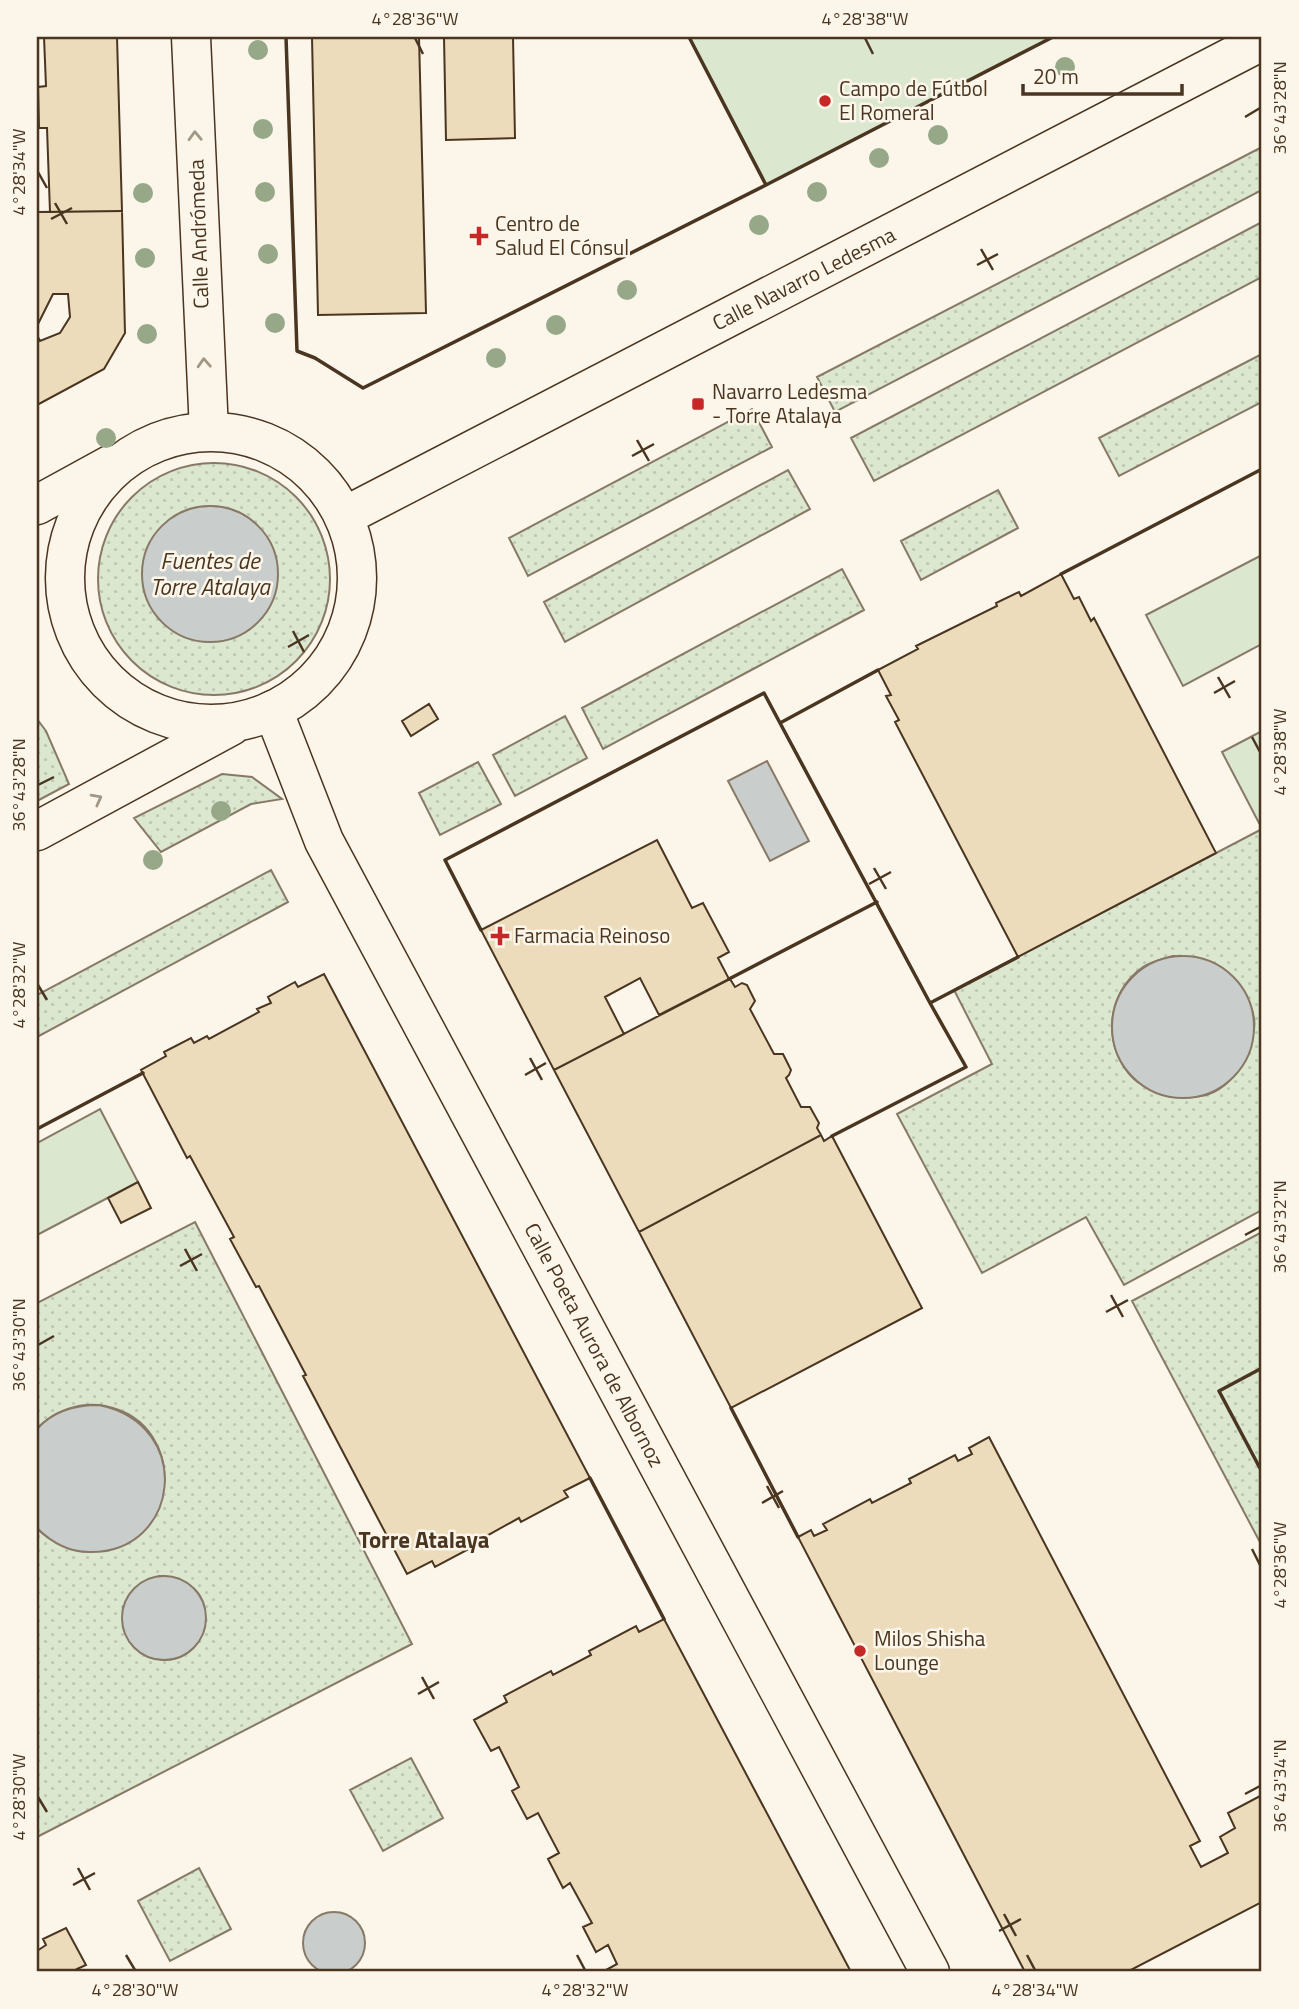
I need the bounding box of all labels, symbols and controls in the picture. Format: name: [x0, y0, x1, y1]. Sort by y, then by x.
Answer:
text: 4°28'36"W: [372, 5, 458, 32]
text: 4°28'38"W: [822, 5, 908, 32]
scale bar: [1023, 52, 1182, 96]
text: 20 m: [1033, 60, 1079, 92]
text: 36°43'28"N: [1266, 61, 1293, 155]
place label: Campo de Fútbol El Romeral: [839, 72, 988, 128]
marker: Campo de Fútbol El Romeral: [817, 93, 833, 109]
text: 4°28'34"W: [5, 129, 32, 215]
one-way arrow: [187, 130, 202, 141]
street label: Calle Andrómeda: [179, 158, 217, 309]
place label: Centro de Salud El Cónsul: [495, 207, 629, 263]
street label: Calle Navarro Ledesma: [706, 218, 901, 338]
marker: Centro de Salud El Cónsul: [469, 226, 489, 246]
one-way arrow: [197, 357, 212, 368]
place label: Navarro Ledesma - Torre Atalaya: [712, 375, 868, 431]
marker: Navarro Ledesma - Torre Atalaya: [690, 396, 706, 412]
water label: Fuentes de Torre Atalaya: [150, 543, 271, 604]
text: 4°28'38"W: [1266, 709, 1293, 795]
text: 36°43'28"N: [5, 738, 32, 832]
one-way arrow: [90, 794, 102, 807]
place label: Farmacia Reinoso: [514, 919, 670, 951]
marker: Farmacia Reinoso: [492, 928, 508, 944]
text: 4°28'32"W: [5, 942, 32, 1028]
text: 36°43'32"N: [1266, 1180, 1293, 1274]
street label: Calle Poeta Aurora de Albornoz: [517, 1217, 673, 1472]
text: 36°43'30"N: [5, 1298, 32, 1392]
district label: Torre Atalaya: [358, 1522, 490, 1557]
text: 4°28'36"W: [1266, 1522, 1293, 1608]
place label: Milos Shisha Lounge: [874, 1622, 986, 1678]
marker: Milos Shisha Lounge: [852, 1643, 868, 1659]
text: 36°43'34"N: [1266, 1739, 1293, 1833]
text: 4°28'30"W: [5, 1754, 32, 1840]
text: 4°28'30"W: [92, 1976, 178, 2003]
text: 4°28'32"W: [542, 1976, 628, 2003]
text: 4°28'34"W: [992, 1976, 1078, 2003]

